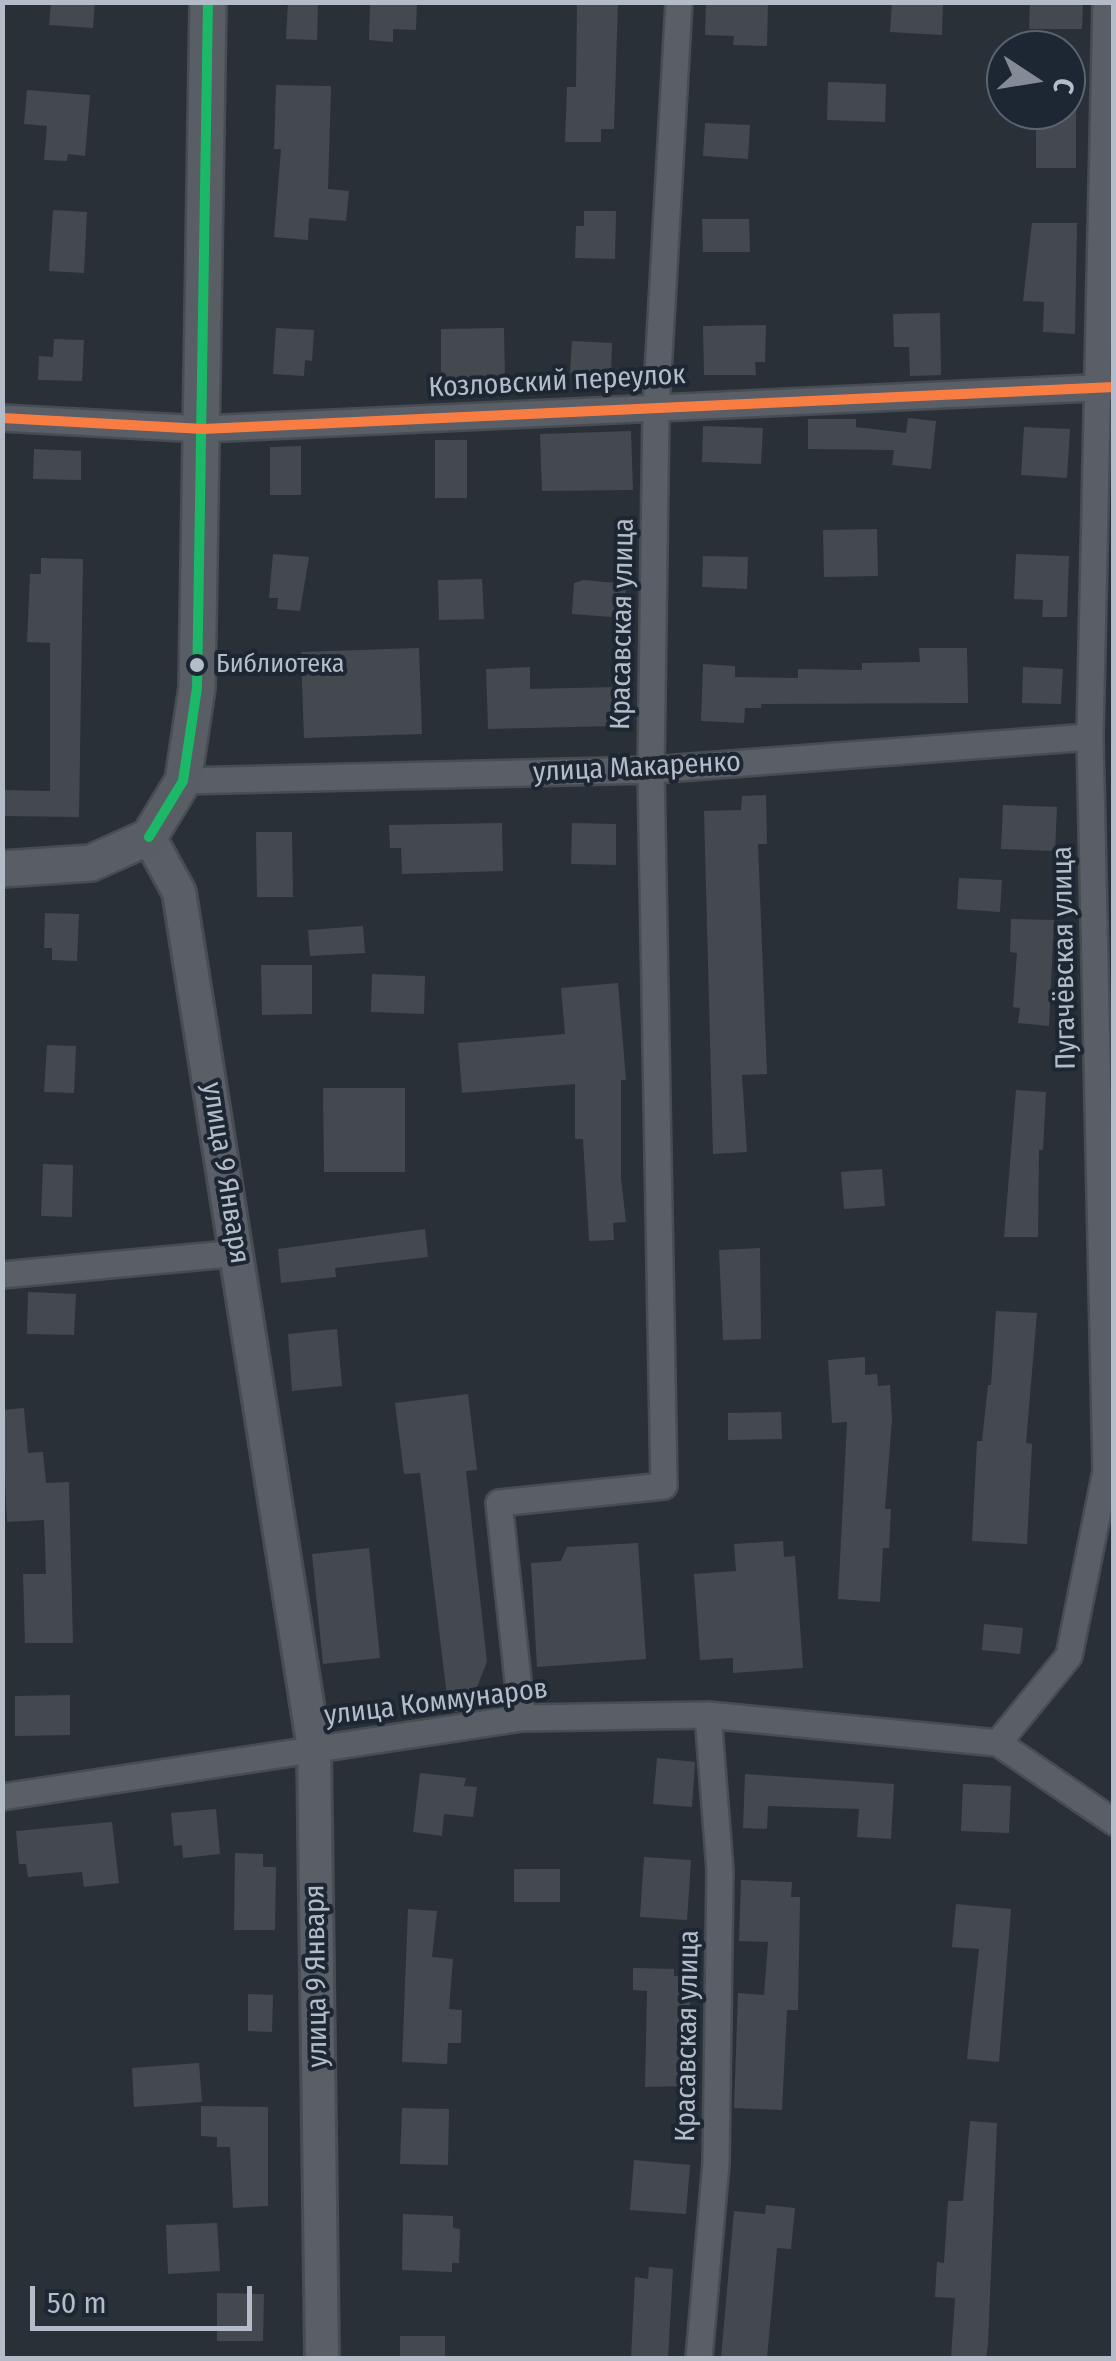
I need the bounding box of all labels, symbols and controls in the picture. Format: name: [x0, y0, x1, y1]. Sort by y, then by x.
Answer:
north arrow: [986, 30, 1086, 130]
text: С: [1046, 75, 1082, 97]
street label: Козловский переулок: [428, 358, 686, 406]
street label: Красавская улица: [604, 518, 642, 730]
place label: Библиотека: [216, 649, 345, 681]
marker: Библиотека: [187, 655, 207, 675]
street label: улица Макаренко: [532, 746, 742, 790]
street label: Пугачёвская улица: [1046, 846, 1084, 1070]
street label: улица 9 Января: [194, 1080, 256, 1266]
street label: улица Коммунаров: [322, 1673, 550, 1733]
street label: улица 9 Января: [299, 1884, 335, 2068]
street label: Красавская улица: [669, 1930, 707, 2142]
scale bar: [35, 2266, 258, 2328]
text: 50 m: [47, 2285, 107, 2321]

